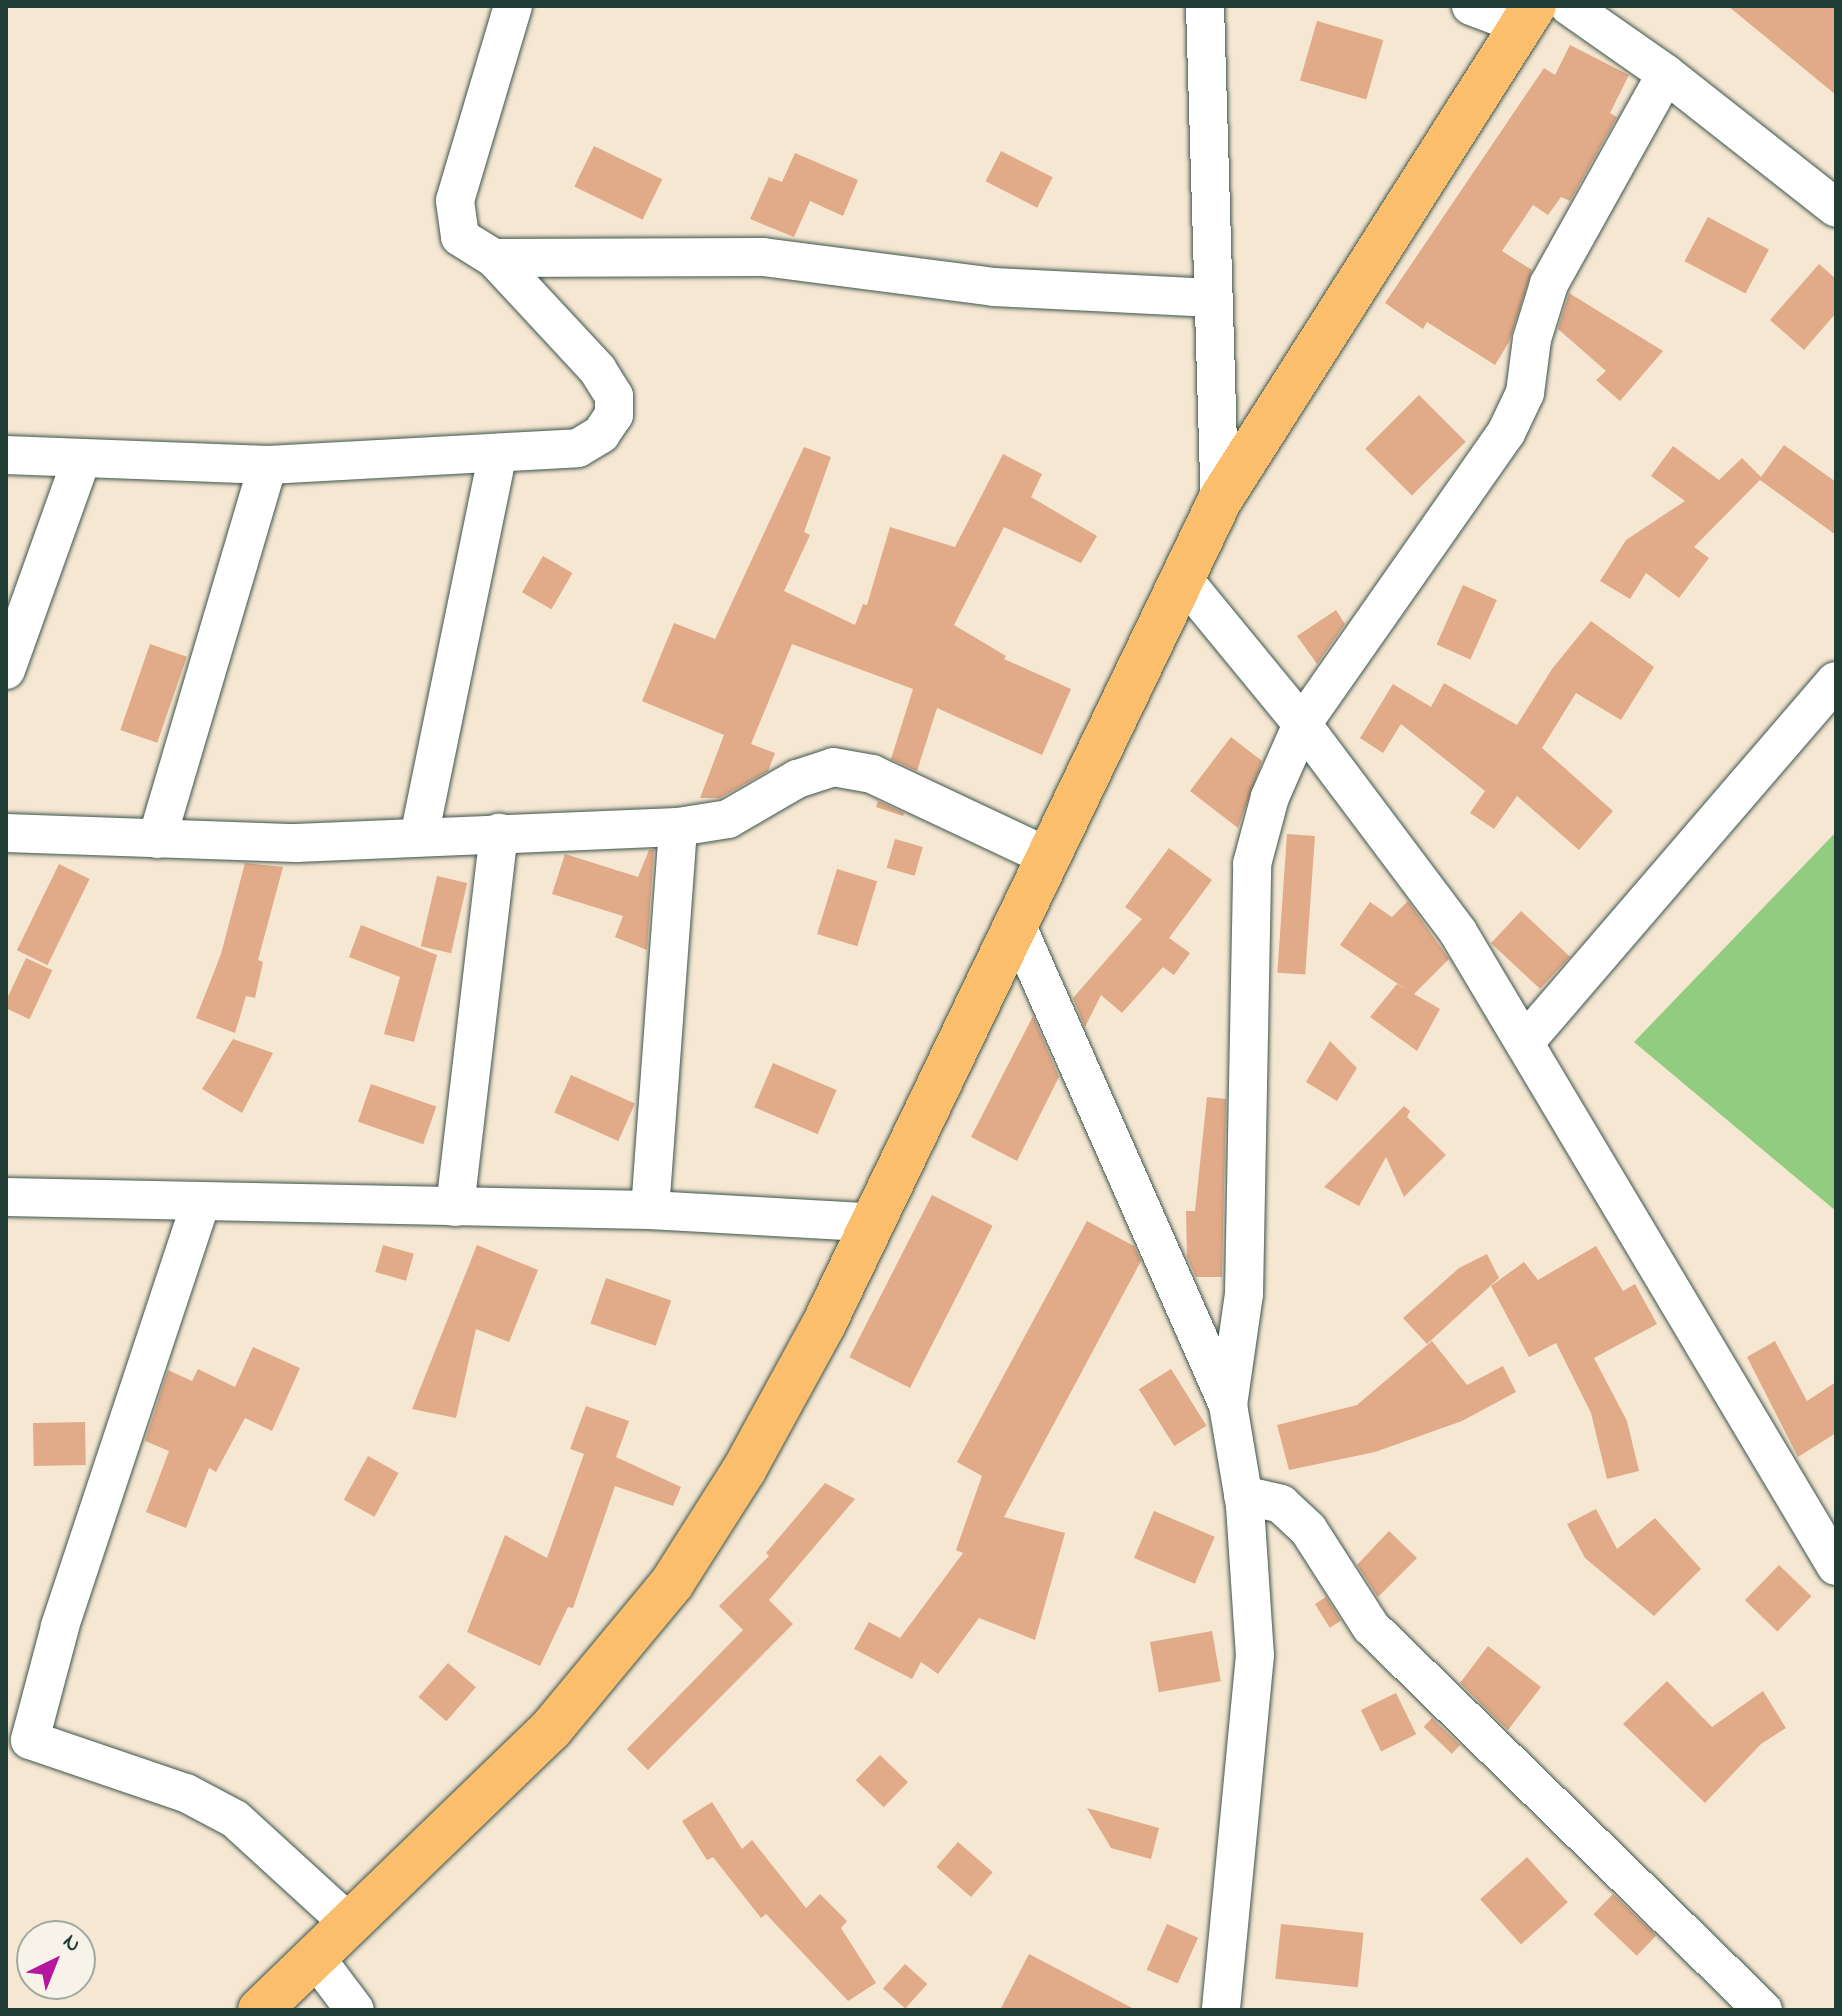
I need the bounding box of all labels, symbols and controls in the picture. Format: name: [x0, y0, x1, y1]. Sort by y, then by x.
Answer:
north arrow: [16, 1920, 96, 2000]
text: N: [55, 1927, 87, 1961]

